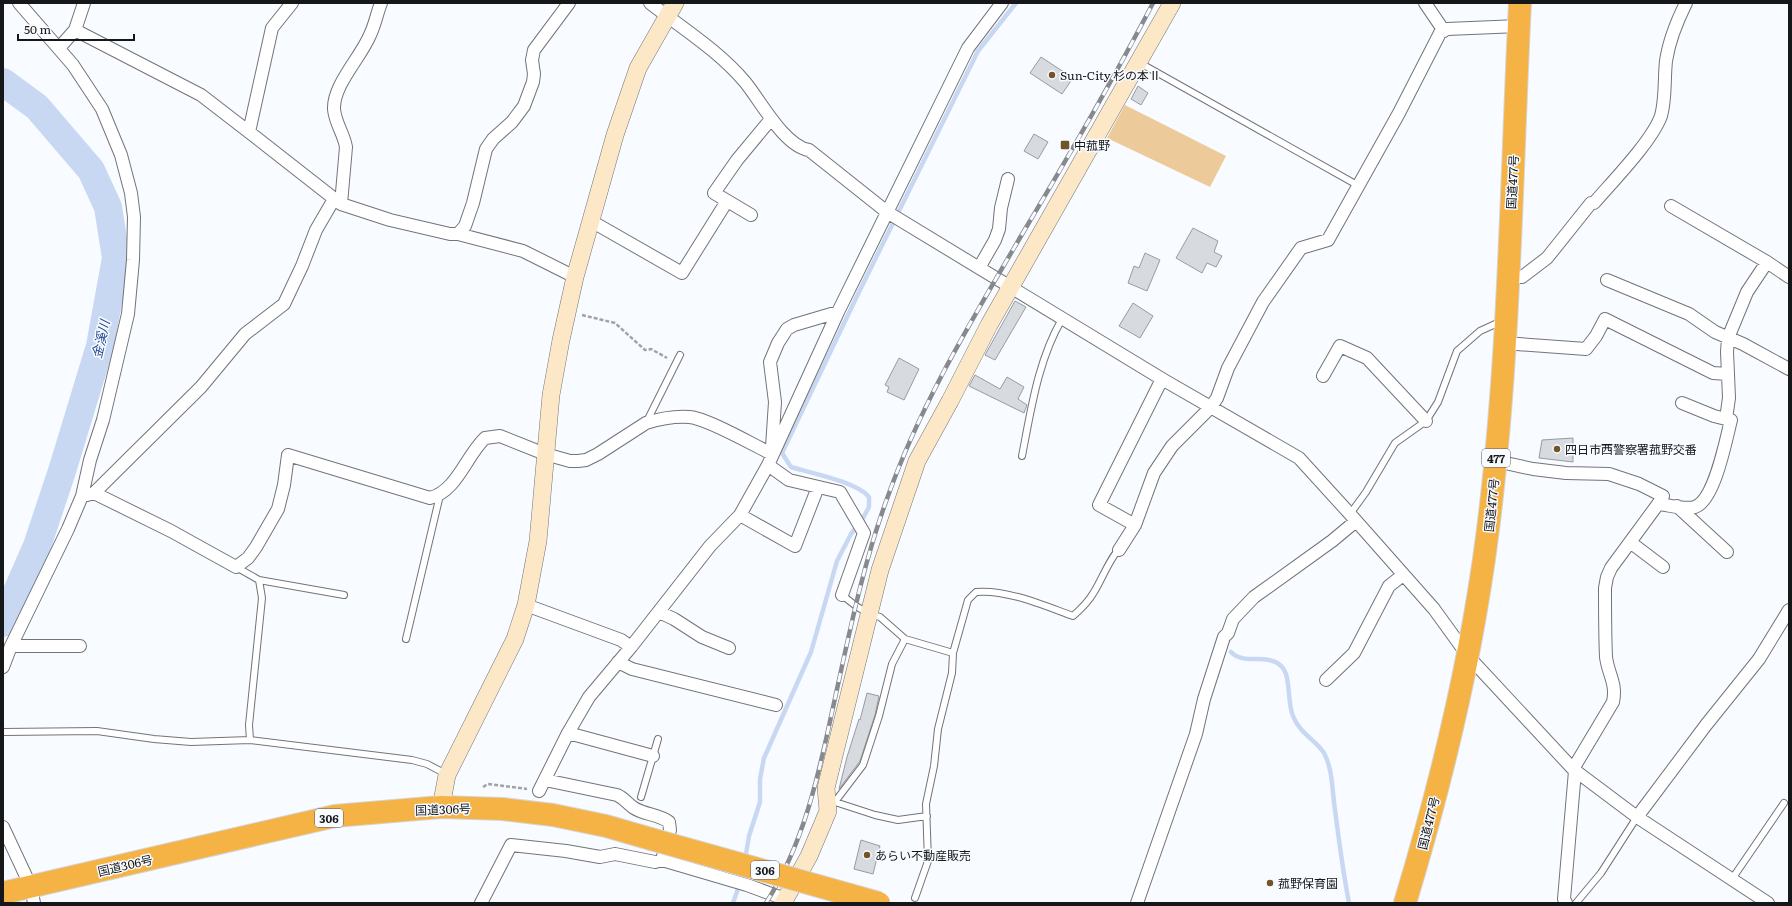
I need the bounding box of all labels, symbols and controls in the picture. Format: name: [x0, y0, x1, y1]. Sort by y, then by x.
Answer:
scale bar: [18, 16, 134, 42]
text: 50 m: [24, 20, 51, 38]
place label: Sun-City 杉の本Ⅱ: [1060, 66, 1161, 84]
marker: Sun-City 杉の本Ⅱ: [1047, 70, 1057, 80]
place label: 中菰野: [1074, 136, 1110, 154]
marker: 中菰野: [1059, 139, 1071, 151]
street label: 国道477号: [1502, 154, 1522, 210]
water label: 金溪川: [86, 316, 114, 360]
place label: 四日市西警察署菰野交番: [1565, 440, 1697, 458]
marker: 四日市西警察署菰野交番: [1552, 444, 1562, 454]
road number: 477: [1482, 449, 1510, 467]
street label: 国道477号: [1479, 477, 1503, 533]
street label: 国道477号: [1413, 794, 1443, 852]
street label: 国道306号: [415, 799, 471, 819]
road number: 306: [315, 809, 343, 827]
place label: あらい不動産販売: [875, 846, 971, 864]
street label: 国道306号: [96, 850, 154, 880]
marker: あらい不動産販売: [862, 850, 872, 860]
road number: 306: [751, 861, 779, 879]
place label: 菰野保育園: [1278, 874, 1338, 892]
marker: 菰野保育園: [1265, 878, 1275, 888]

